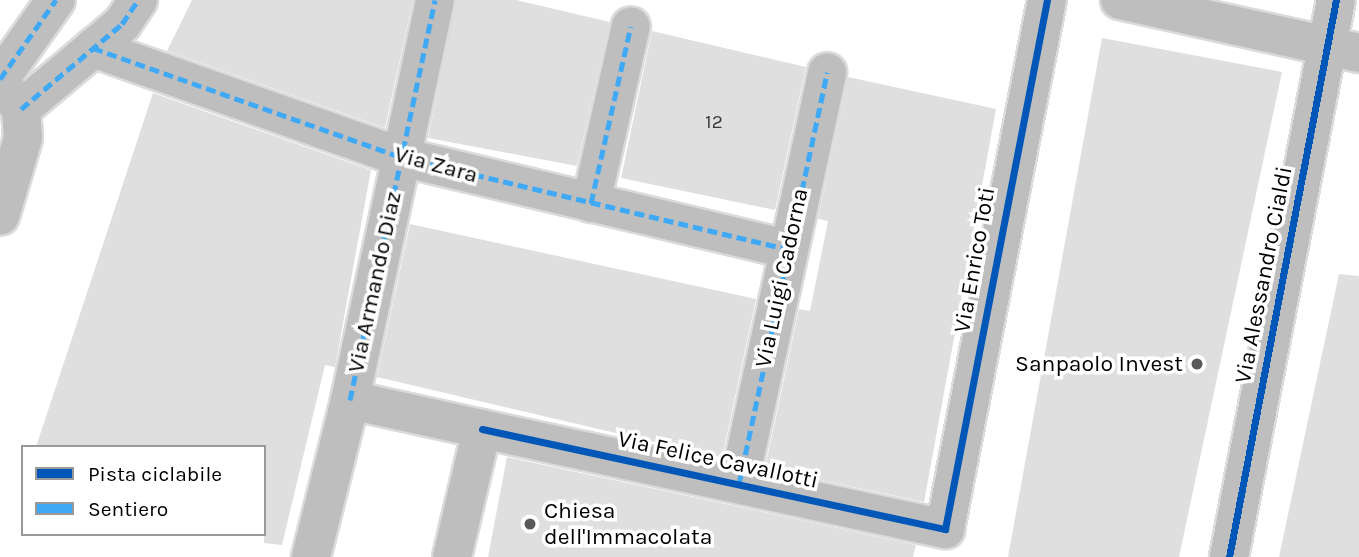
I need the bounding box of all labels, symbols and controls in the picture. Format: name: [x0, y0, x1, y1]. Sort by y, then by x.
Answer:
house number: 12: [705, 112, 723, 134]
street label: Via Zara: [391, 141, 481, 189]
street label: Via Alessandro Cialdi: [1229, 164, 1299, 386]
street label: Via Enrico Toti: [949, 185, 1001, 335]
street label: Via Luigi Cadorna: [750, 186, 814, 370]
street label: Via Armando Diaz: [342, 189, 408, 375]
place label: Sanpaolo Invest: [1015, 350, 1183, 378]
marker: Sanpaolo Invest: [1189, 356, 1205, 372]
street label: Via Felice Cavallotti: [615, 425, 821, 495]
legend: [21, 445, 266, 536]
text: Pista ciclabile: [88, 462, 222, 486]
text: Sentiero: [88, 497, 168, 521]
place label: Chiesa dell'Immacolata: [544, 497, 712, 551]
marker: Chiesa dell'Immacolata: [522, 516, 538, 532]

